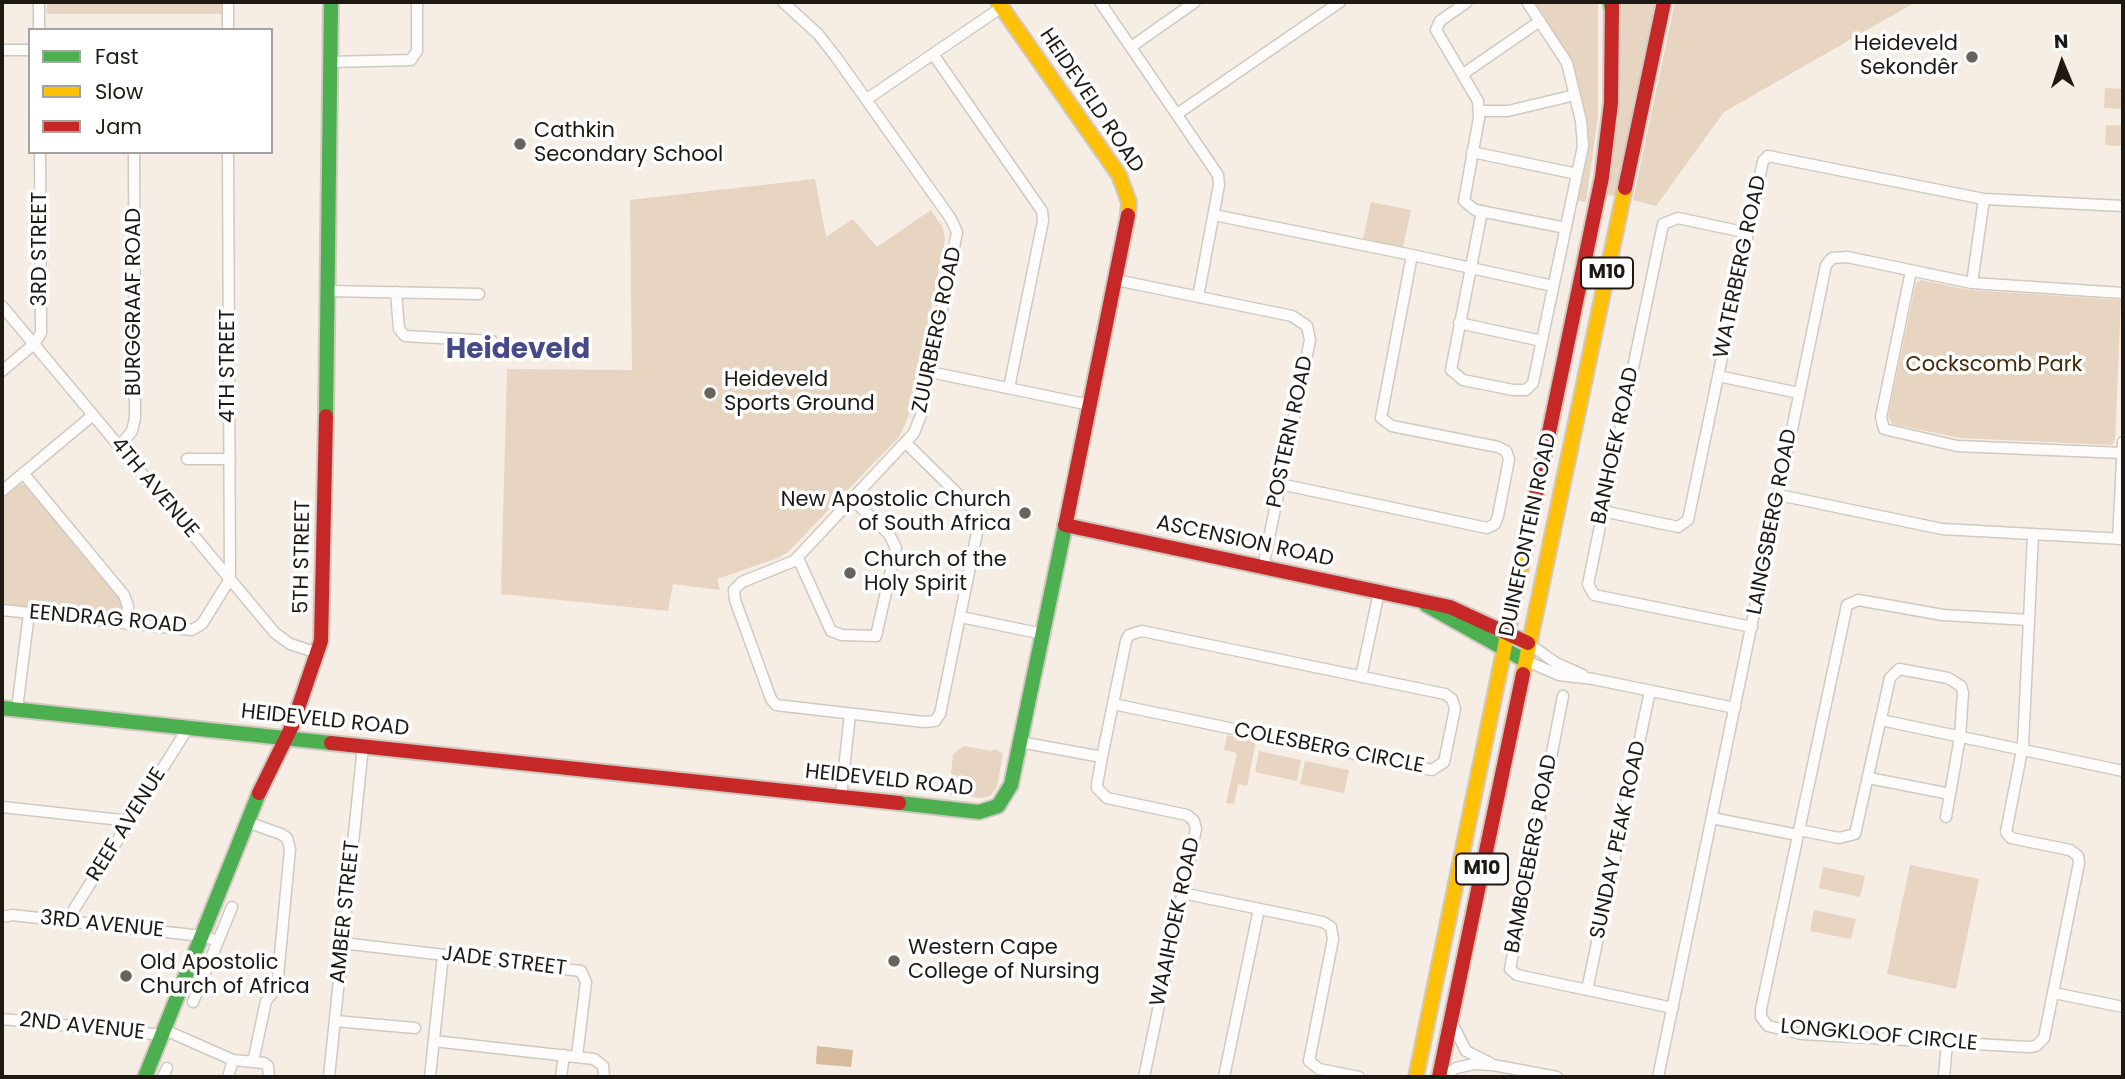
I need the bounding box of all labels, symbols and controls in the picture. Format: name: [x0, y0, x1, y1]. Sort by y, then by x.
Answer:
street label: HEIDEVELD ROAD: [1033, 24, 1149, 178]
legend: [28, 28, 273, 154]
north arrow: [2027, 28, 2097, 98]
text: N: [2054, 28, 2069, 55]
place label: Heideveld Sekondêr: [1854, 32, 1958, 82]
text: Fast: [95, 42, 138, 71]
marker: Heideveld Sekondêr: [1964, 49, 1980, 65]
text: Slow: [95, 77, 143, 106]
text: Jam: [95, 112, 142, 141]
place label: Cathkin Secondary School: [534, 119, 723, 169]
marker: Cathkin Secondary School: [512, 136, 528, 152]
street label: WATERBERG ROAD: [1709, 173, 1773, 361]
street label: 3RD STREET: [28, 192, 54, 306]
street label: BURGGRAAF ROAD: [122, 208, 148, 396]
street label: ZUURBERG ROAD: [908, 245, 968, 415]
road number: M10: [1581, 258, 1633, 288]
street label: 4TH STREET: [216, 309, 242, 423]
district label: Heideveld: [446, 334, 590, 368]
park label: Cockscomb Park: [1906, 353, 2082, 379]
street label: POSTERN ROAD: [1263, 354, 1319, 510]
street label: BANHOEK ROAD: [1587, 365, 1645, 527]
place label: Heideveld Sports Ground: [724, 368, 875, 418]
marker: Heideveld Sports Ground: [702, 385, 718, 401]
street label: LAINGSBERG ROAD: [1743, 427, 1803, 617]
street label: DUINEFONTEIN ROAD: [1495, 431, 1563, 639]
street label: 4TH AVENUE: [105, 433, 203, 543]
place label: New Apostolic Church of South Africa: [781, 488, 1011, 538]
street label: 5TH STREET: [289, 500, 317, 614]
marker: New Apostolic Church of South Africa: [1017, 505, 1033, 521]
street label: ASCENSION ROAD: [1154, 511, 1336, 573]
place label: Church of the Holy Spirit: [864, 548, 1007, 598]
marker: Church of the Holy Spirit: [842, 565, 858, 581]
street label: EENDRAG ROAD: [28, 601, 188, 639]
street label: HEIDEVELD ROAD: [240, 700, 410, 742]
street label: COLESBERG CIRCLE: [1232, 718, 1426, 780]
street label: SUNDAY PEAK ROAD: [1586, 739, 1652, 941]
street label: BAMBOEBERG ROAD: [1500, 753, 1564, 955]
street label: HEIDEVELD ROAD: [804, 760, 974, 802]
street label: REEF AVENUE: [82, 763, 172, 887]
street label: WAAIHOEK ROAD: [1146, 835, 1206, 1009]
street label: AMBER STREET: [326, 839, 366, 985]
road number: M10: [1456, 854, 1508, 884]
street label: 3RD AVENUE: [39, 906, 165, 944]
place label: Western Cape College of Nursing: [908, 936, 1100, 986]
street label: JADE STREET: [440, 942, 568, 982]
place label: Old Apostolic Church of Africa: [140, 951, 310, 1001]
marker: Western Cape College of Nursing: [886, 953, 902, 969]
marker: Old Apostolic Church of Africa: [118, 968, 134, 984]
street label: 2ND AVENUE: [18, 1008, 146, 1046]
street label: LONGKLOOF CIRCLE: [1779, 1015, 1979, 1057]

